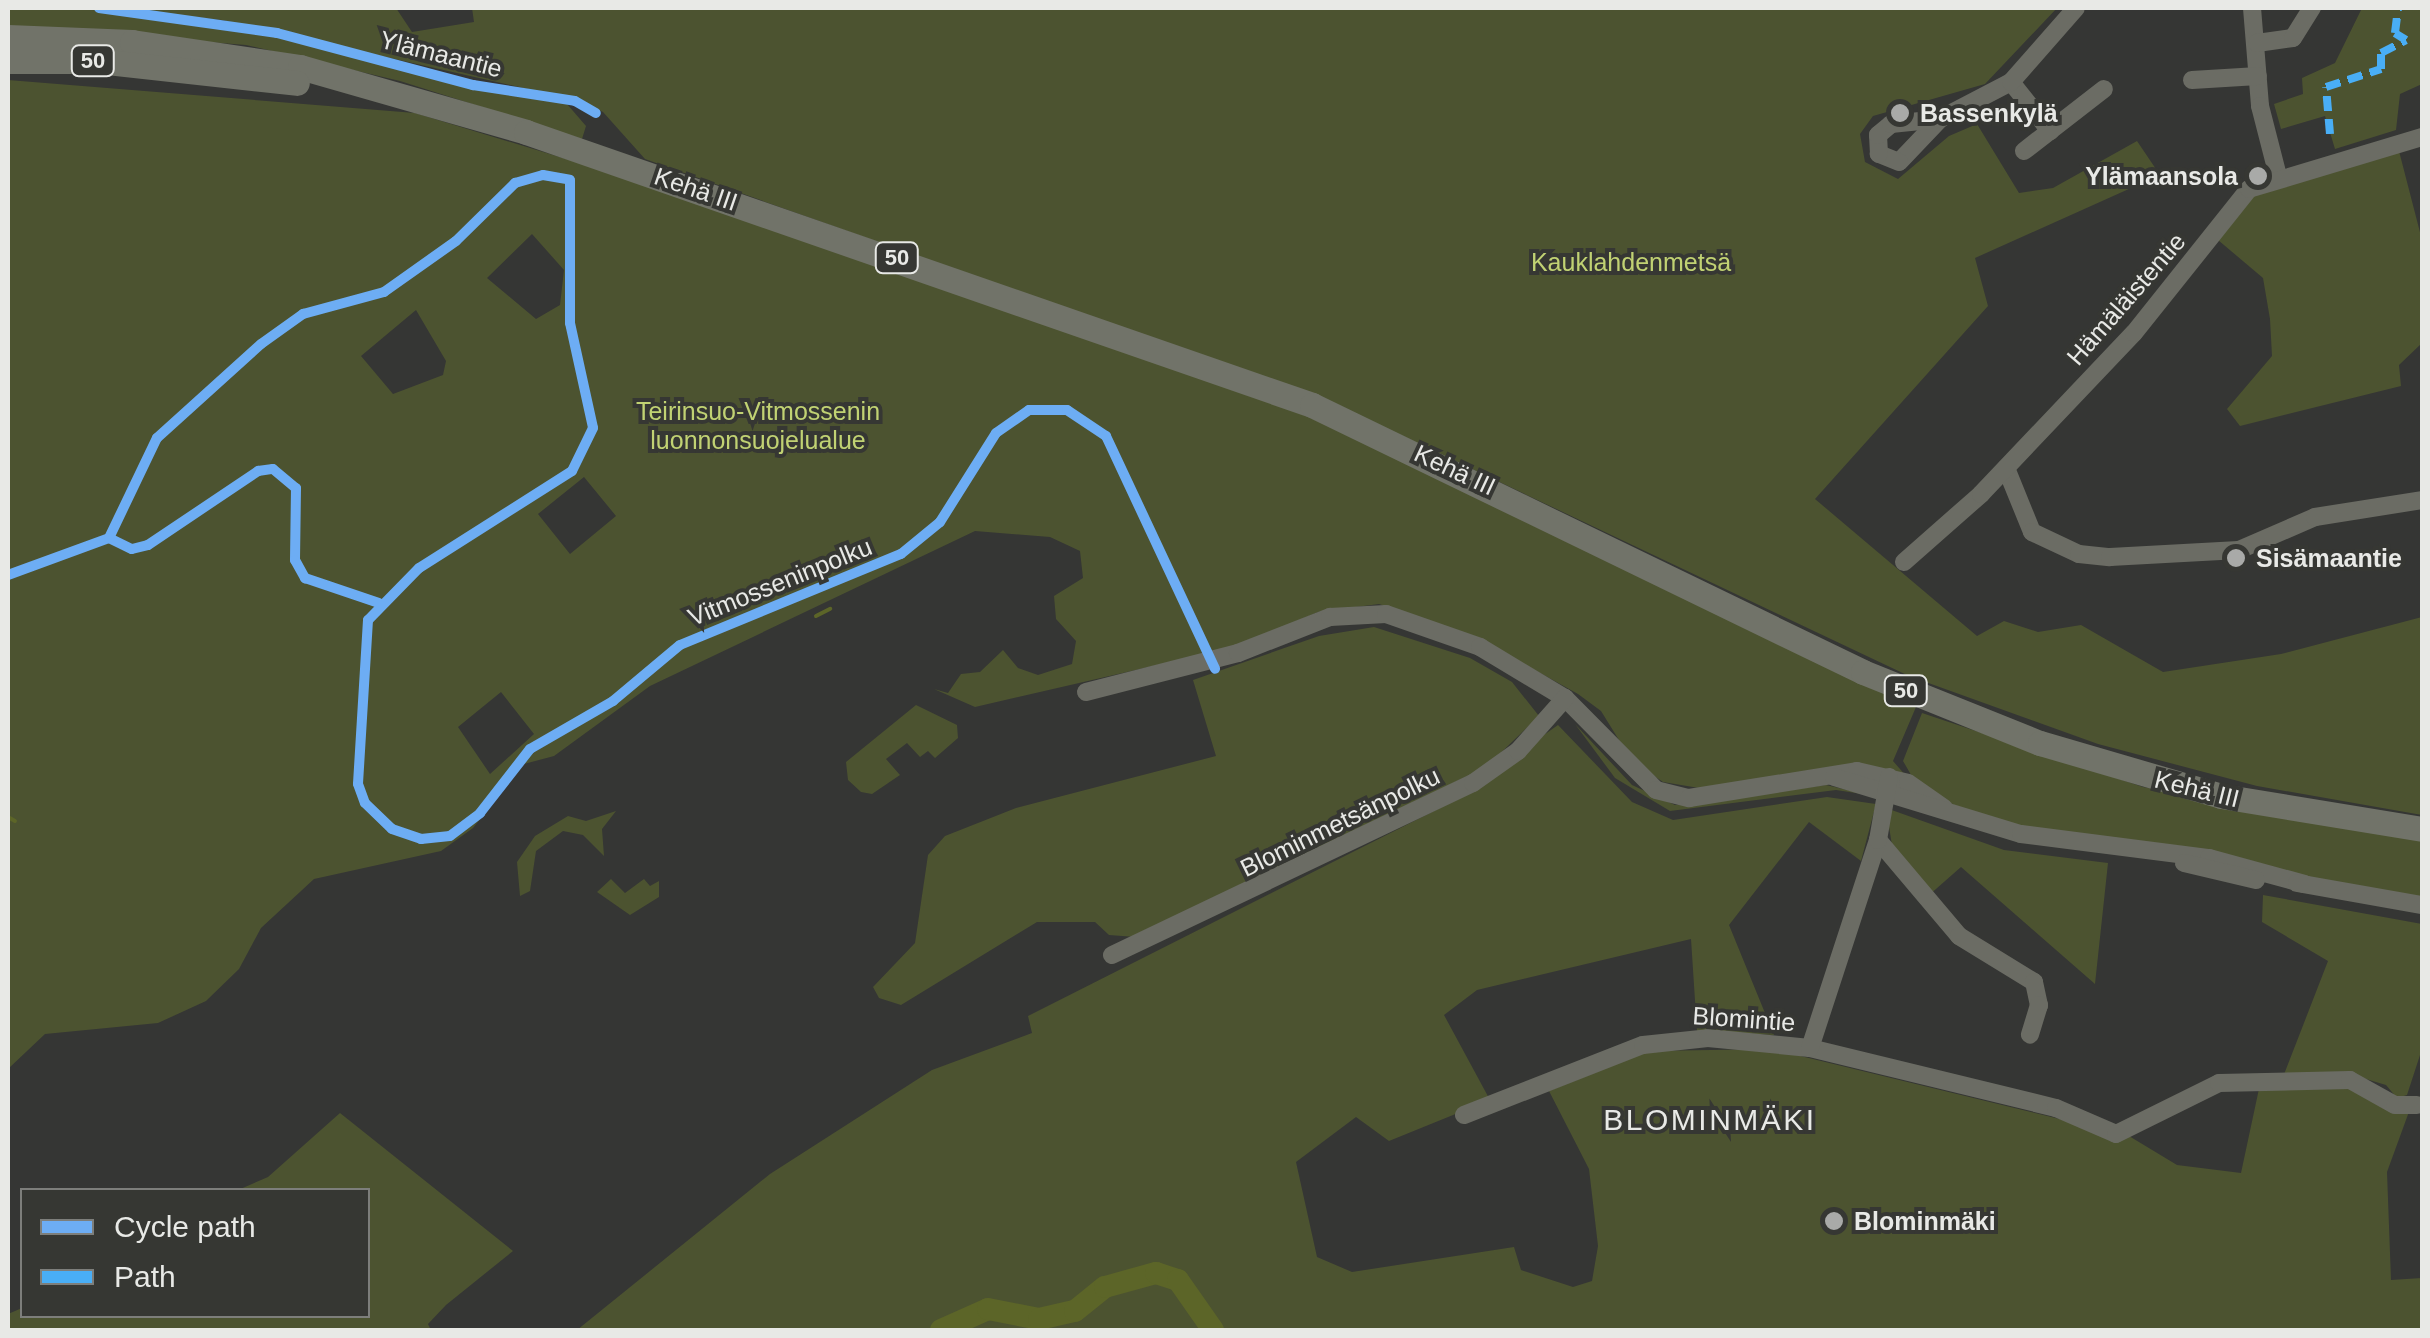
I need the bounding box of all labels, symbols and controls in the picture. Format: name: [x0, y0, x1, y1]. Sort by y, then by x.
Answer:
street label: Ylämaantie: [377, 24, 505, 84]
road number: 50: [70, 44, 116, 78]
place label: Bassenkylä: [1920, 98, 2058, 128]
marker: Bassenkylä: [1889, 102, 1911, 124]
street label: Kehä III: [650, 161, 742, 217]
place label: Ylämaansola: [2085, 161, 2238, 191]
marker: Ylämaansola: [2247, 165, 2269, 187]
street label: Hämäläistentie: [2060, 227, 2192, 371]
road number: 50: [874, 241, 920, 275]
park label: Kauklahdenmetsä: [1531, 247, 1731, 277]
park label: Teirinsuo-Vitmossenin luonnonsuojelualue: [636, 397, 880, 456]
street label: Kehä III: [1410, 438, 1500, 502]
street label: Vitmosseninpolku: [684, 531, 876, 633]
place label: Sisämaantie: [2256, 543, 2402, 573]
marker: Sisämaantie: [2225, 547, 2247, 569]
road number: 50: [1884, 674, 1928, 708]
street label: Blominmetsänpolku: [1235, 761, 1445, 883]
street label: Kehä III: [2152, 764, 2242, 814]
street label: Blomintie: [1692, 1000, 1796, 1038]
district label: BLOMINMÄKI: [1603, 1102, 1817, 1138]
legend: [20, 1188, 370, 1318]
place label: Blominmäki: [1854, 1206, 1996, 1236]
text: Cycle path: [114, 1210, 256, 1243]
marker: Blominmäki: [1823, 1210, 1845, 1232]
text: Path: [114, 1260, 176, 1293]

